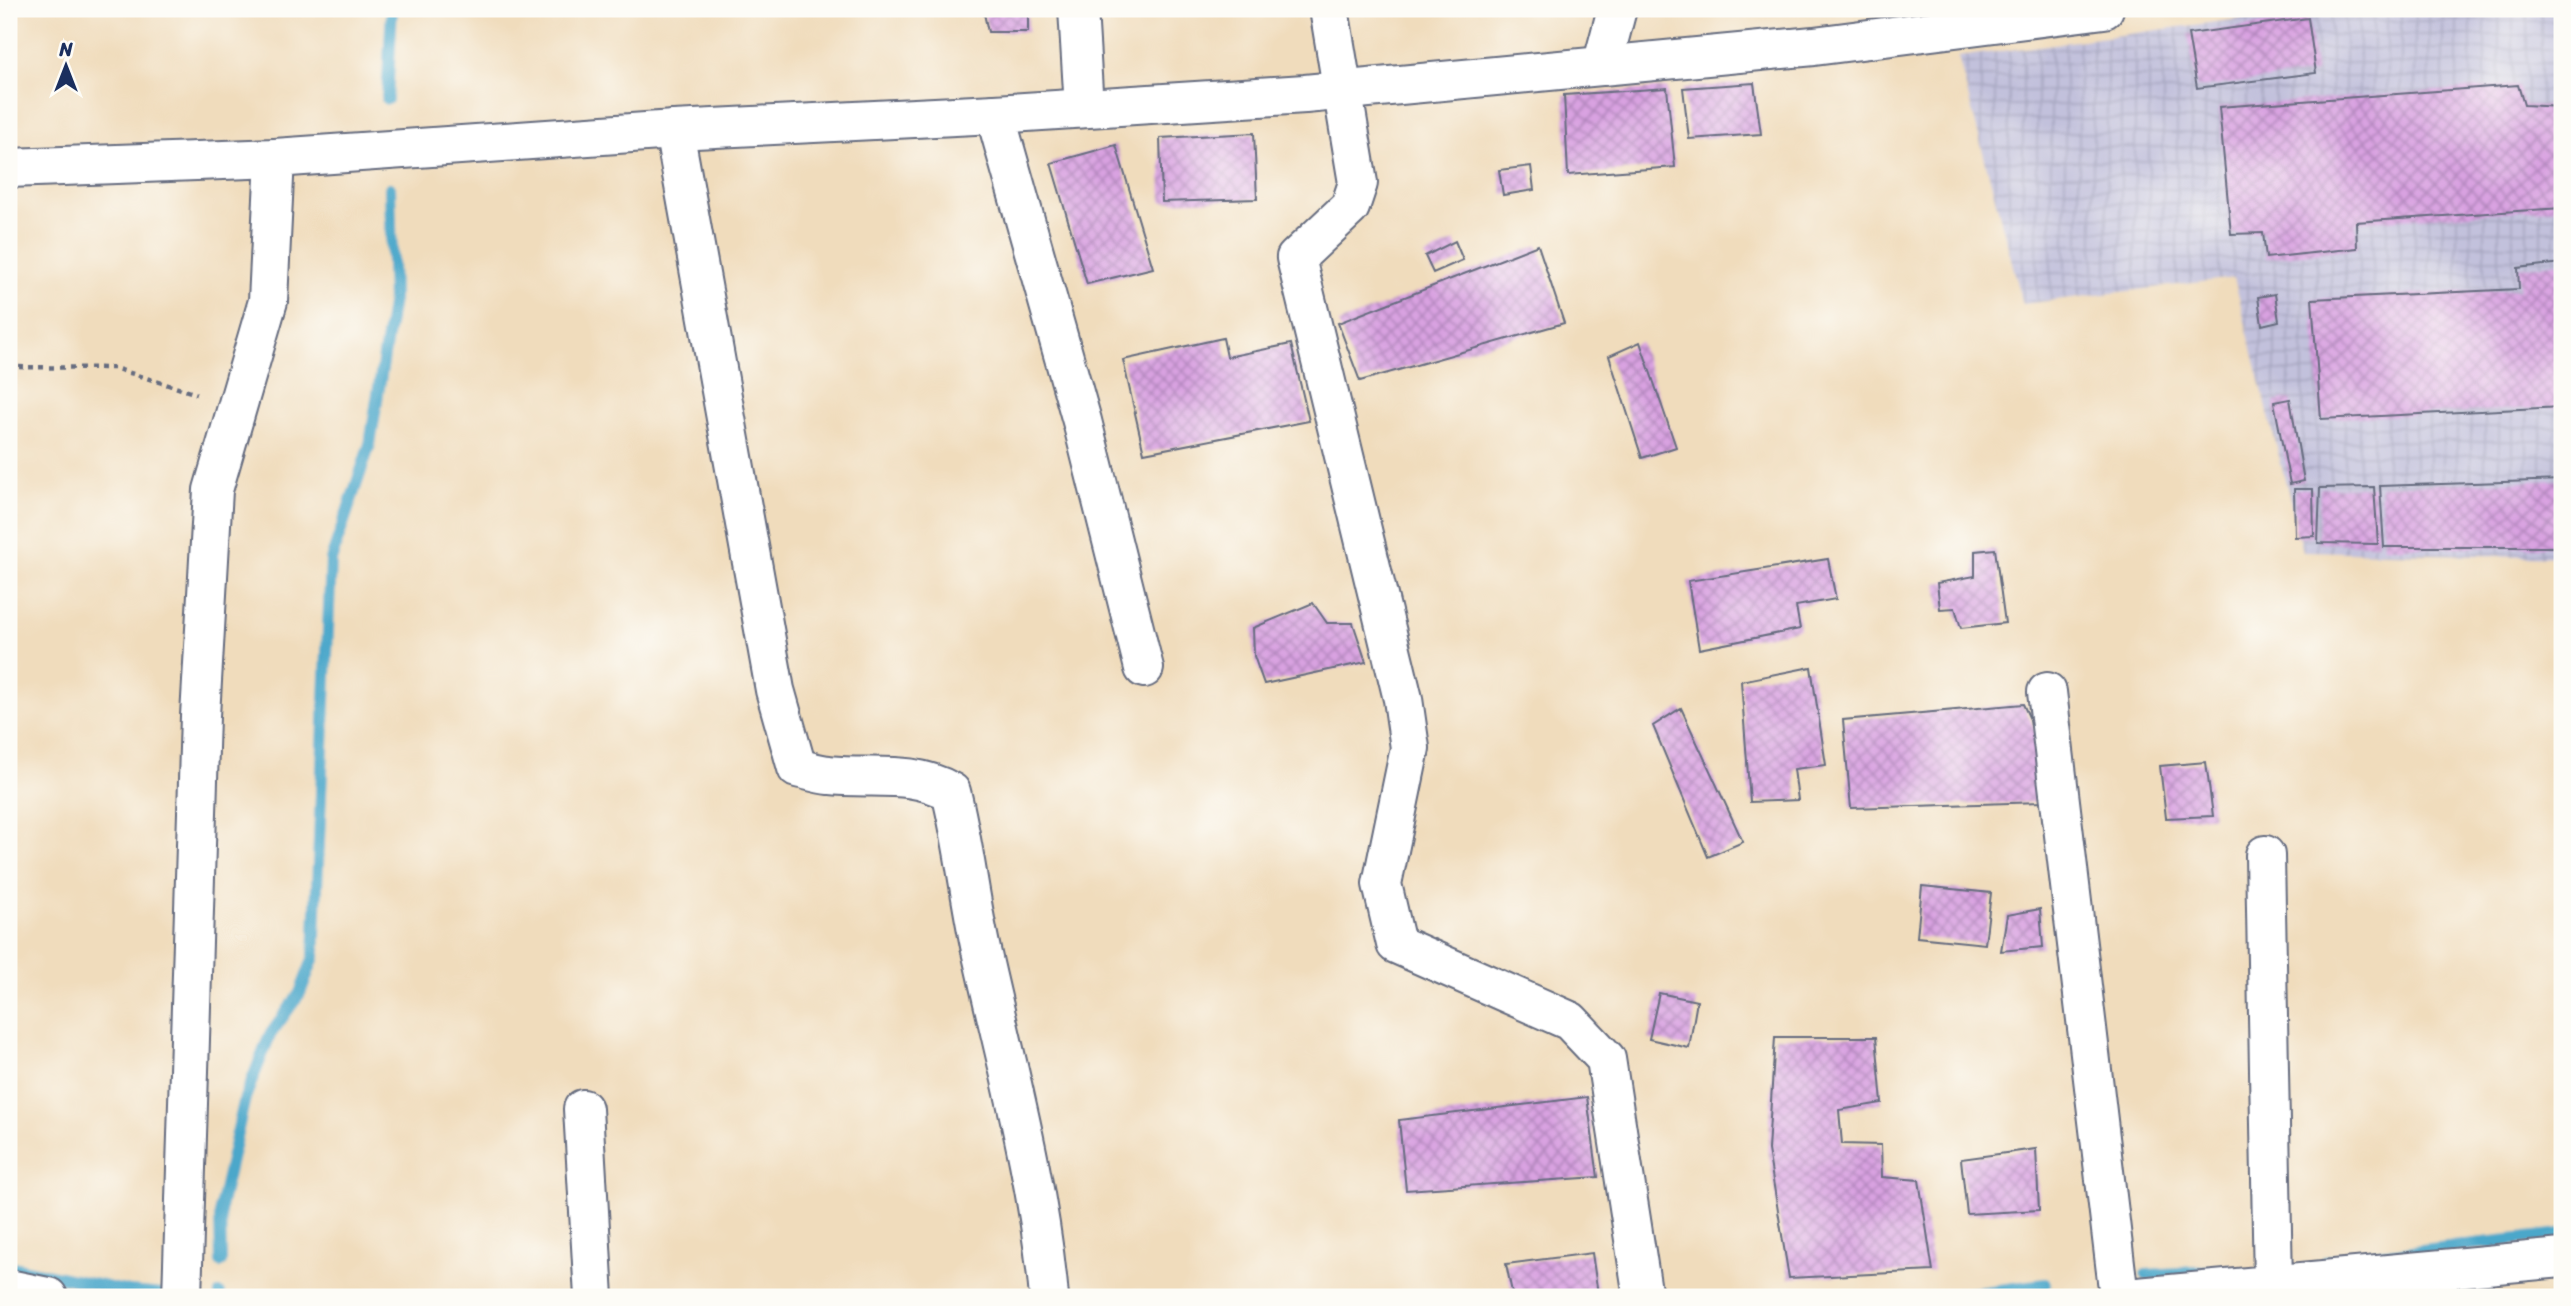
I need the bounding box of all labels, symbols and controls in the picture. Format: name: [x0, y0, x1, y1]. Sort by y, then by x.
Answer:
north arrow: [32, 32, 102, 102]
text: N: [58, 33, 73, 66]

